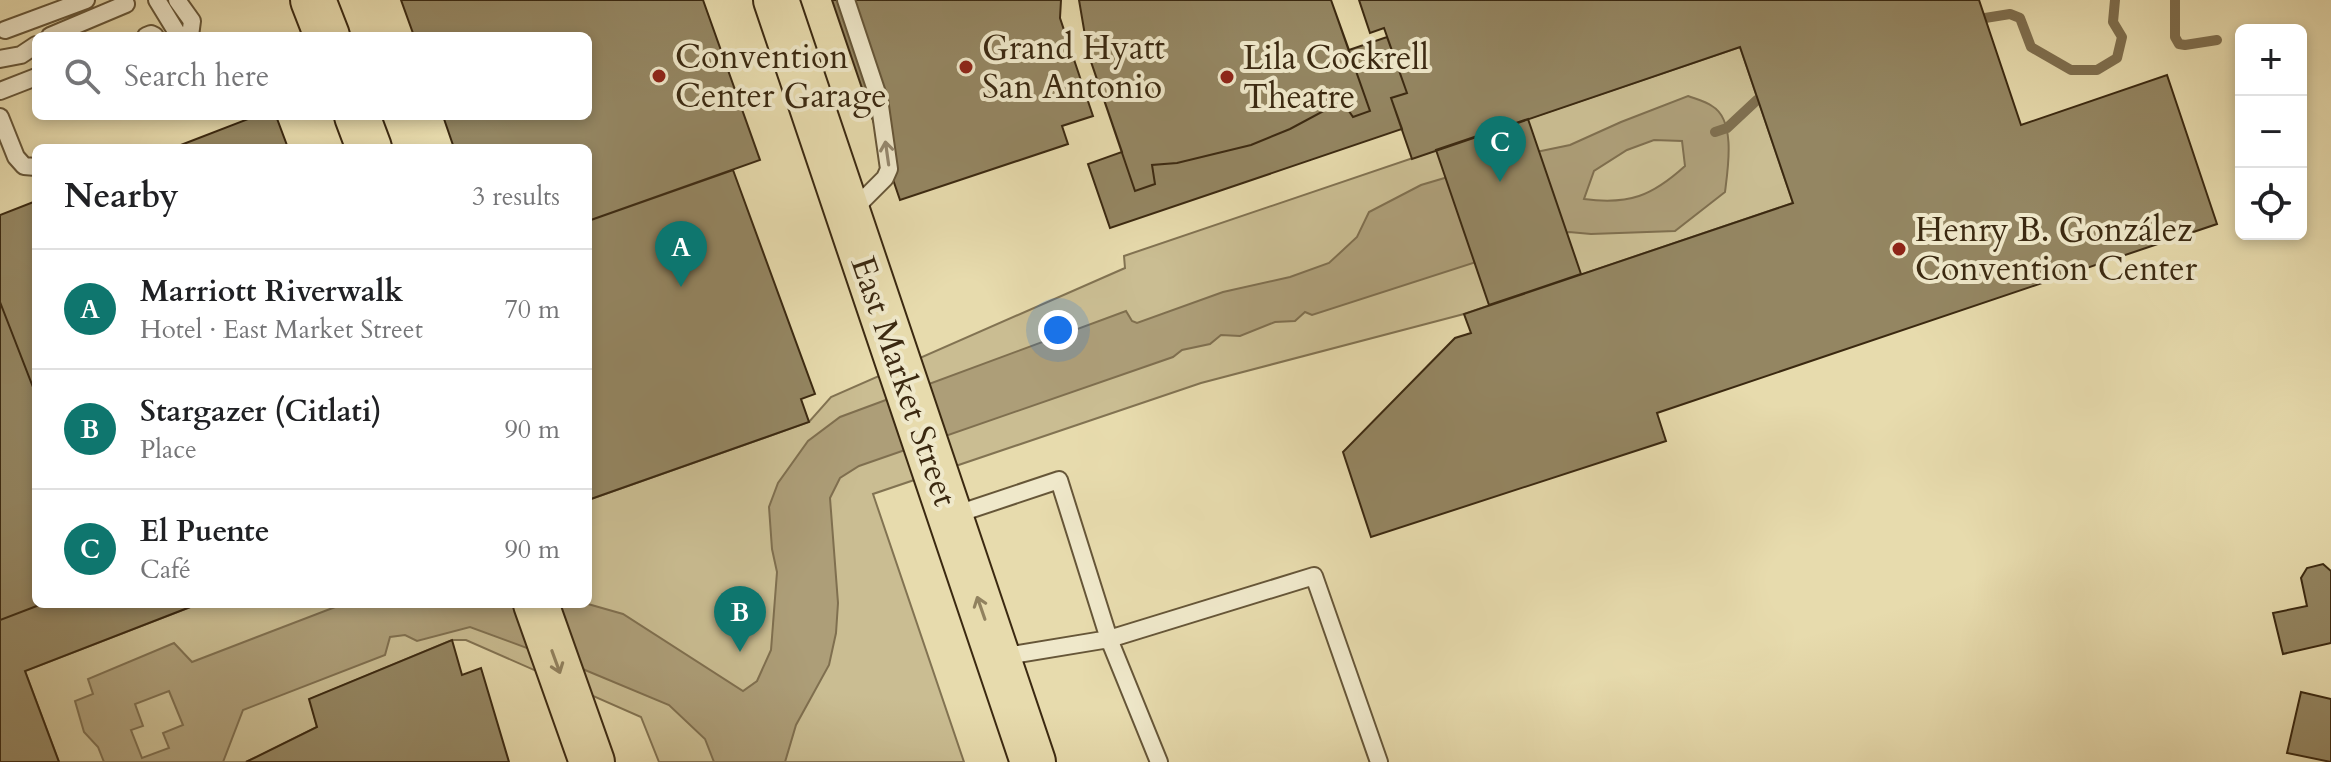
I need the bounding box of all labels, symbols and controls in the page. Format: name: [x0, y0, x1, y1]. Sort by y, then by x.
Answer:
map controls: [2235, 24, 2307, 240]
button: +: [2235, 24, 2307, 96]
place label: Grand Hyatt San Antonio: [982, 25, 1165, 110]
search box: [32, 32, 592, 120]
place label: Convention Center Garage: [675, 34, 887, 119]
place label: Lila Cockrell Theatre: [1243, 35, 1429, 120]
icon: search: [60, 54, 104, 98]
text: Search here: [124, 56, 269, 97]
marker: Grand Hyatt San Antonio: [957, 58, 975, 76]
marker: Convention Center Garage: [650, 67, 668, 85]
marker: Lila Cockrell Theatre: [1218, 68, 1236, 86]
button: −: [2235, 96, 2307, 168]
pin: C: [1474, 116, 1526, 182]
one-way arrow: [879, 141, 894, 166]
button: locate: [2235, 168, 2307, 240]
text: Nearby: [64, 173, 179, 219]
text: 3 results: [472, 179, 560, 214]
place label: Henry B. González Convention Center: [1915, 207, 2198, 292]
pin: A: [655, 221, 707, 287]
marker: Henry B. González Convention Center: [1890, 240, 1908, 258]
street label: East Market Street: [840, 250, 968, 513]
text: Marriott Riverwalk: [140, 271, 403, 312]
text: A: [80, 292, 100, 327]
text: 70 m: [504, 292, 560, 327]
your location: [1038, 310, 1078, 350]
text: Hotel · East Market Street: [140, 312, 423, 347]
text: Stargazer (Citlati): [140, 391, 382, 432]
text: B: [81, 412, 99, 447]
text: 90 m: [504, 412, 560, 447]
text: Place: [140, 432, 197, 467]
text: El Puente: [140, 511, 270, 552]
text: C: [80, 532, 100, 567]
text: 90 m: [504, 532, 560, 567]
text: Café: [140, 552, 191, 587]
pin: B: [714, 586, 766, 652]
one-way arrow: [973, 596, 988, 621]
one-way arrow: [550, 649, 565, 674]

